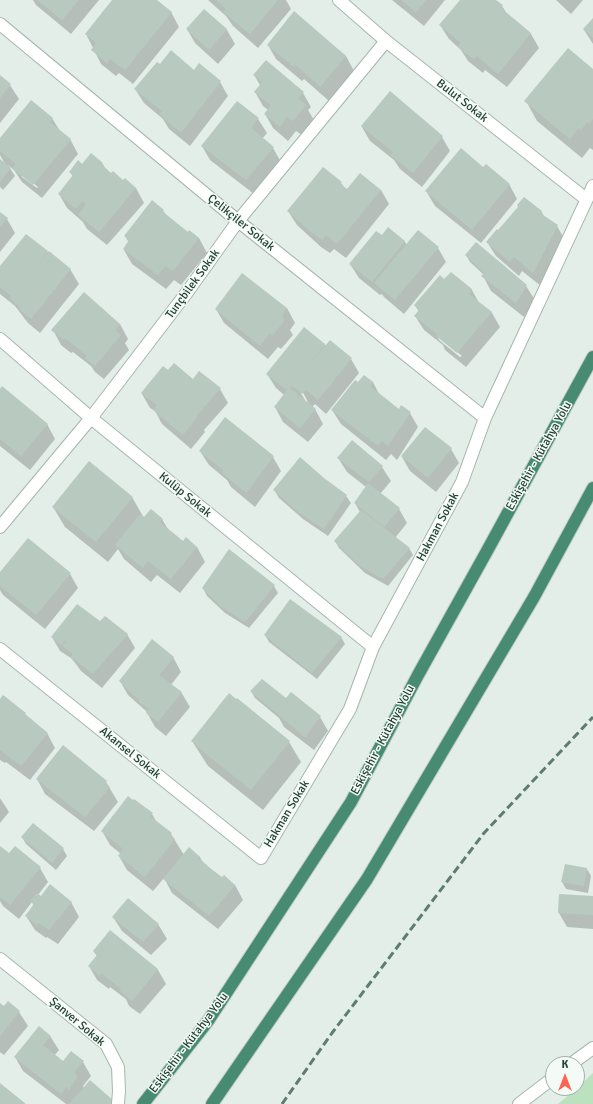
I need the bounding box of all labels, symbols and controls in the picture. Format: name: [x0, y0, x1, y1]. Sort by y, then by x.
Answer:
street label: Bulut Sokak: [433, 76, 491, 126]
street label: Çelikçiler Sokak: [205, 192, 277, 254]
street label: Tunçbilek Sokak: [163, 246, 223, 322]
street label: Eskişehir - Kütahya Yolu: [503, 399, 575, 513]
street label: Kulüp Sokak: [156, 469, 214, 521]
street label: Hakman Sokak: [414, 490, 462, 564]
street label: Eskişehir - Kütahya Yolu: [348, 683, 418, 797]
street label: Akansel Sokak: [97, 724, 163, 782]
street label: Hakman Sokak: [261, 778, 313, 850]
street label: Eskişehir - Kütahya Yolu: [147, 990, 231, 1096]
street label: Şanver Sokak: [46, 994, 108, 1050]
north arrow: [545, 1056, 585, 1096]
text: K: [562, 1058, 568, 1071]

